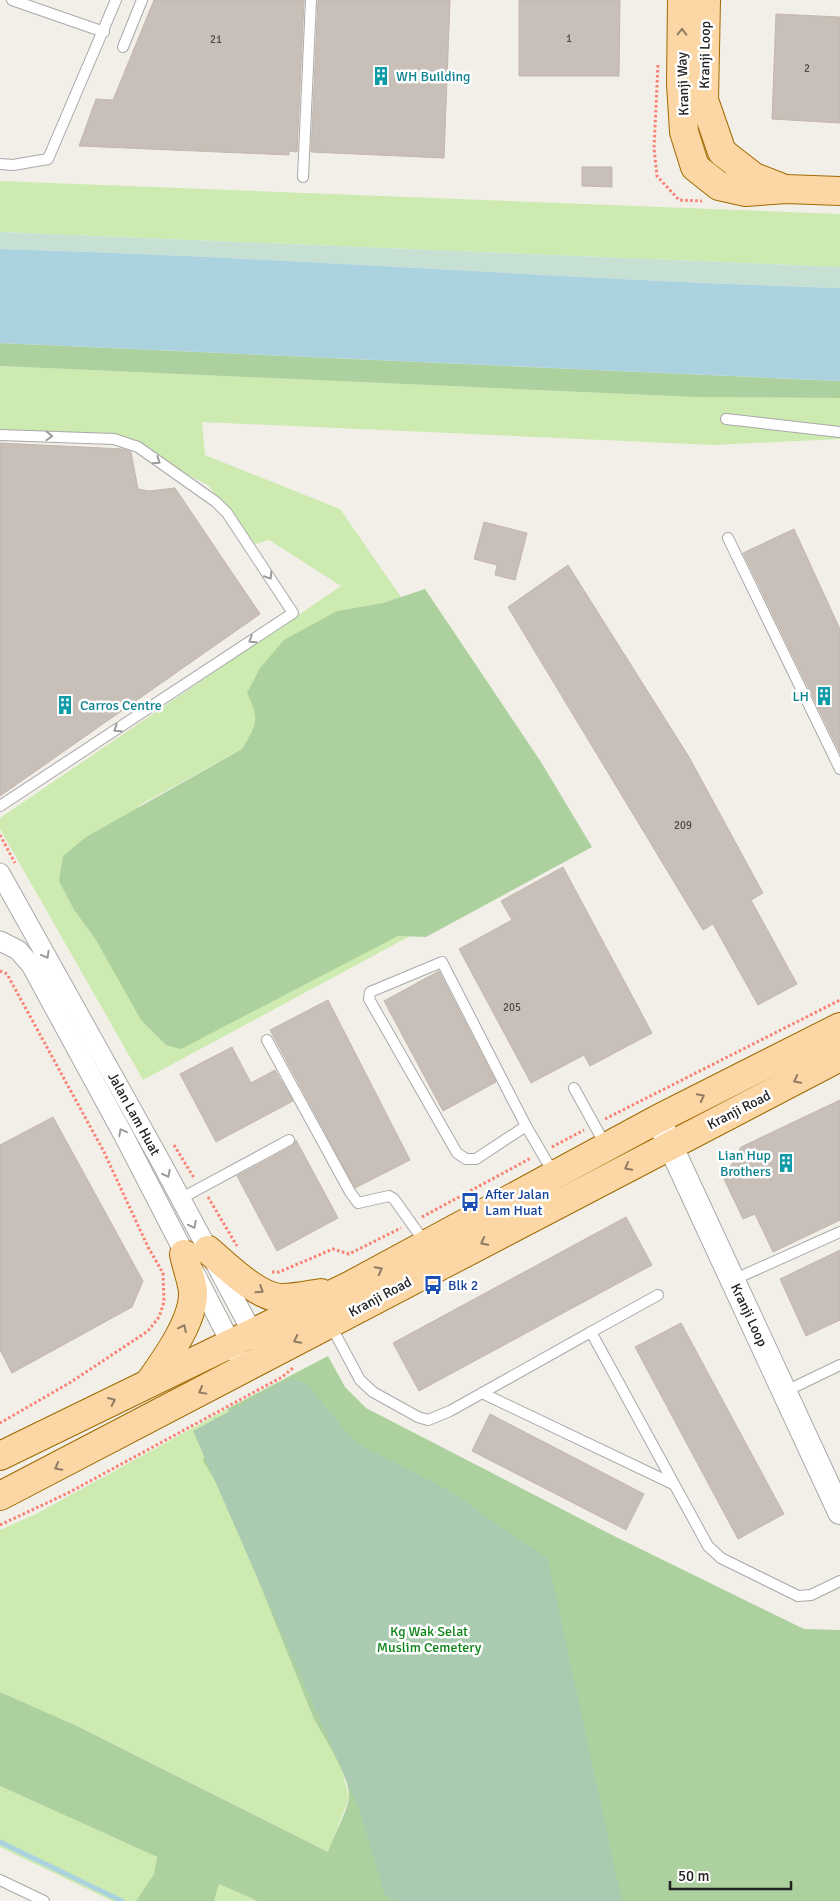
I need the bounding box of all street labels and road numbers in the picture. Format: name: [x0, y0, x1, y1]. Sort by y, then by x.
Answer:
street label: Kranji Loop: [696, 21, 714, 89]
street label: Kranji Way: [673, 51, 693, 116]
street label: Jalan Lam Huat: [104, 1069, 164, 1159]
street label: Kranji Road: [704, 1087, 774, 1133]
street label: Kranji Road: [346, 1273, 414, 1321]
street label: Kranji Loop: [727, 1281, 771, 1349]

